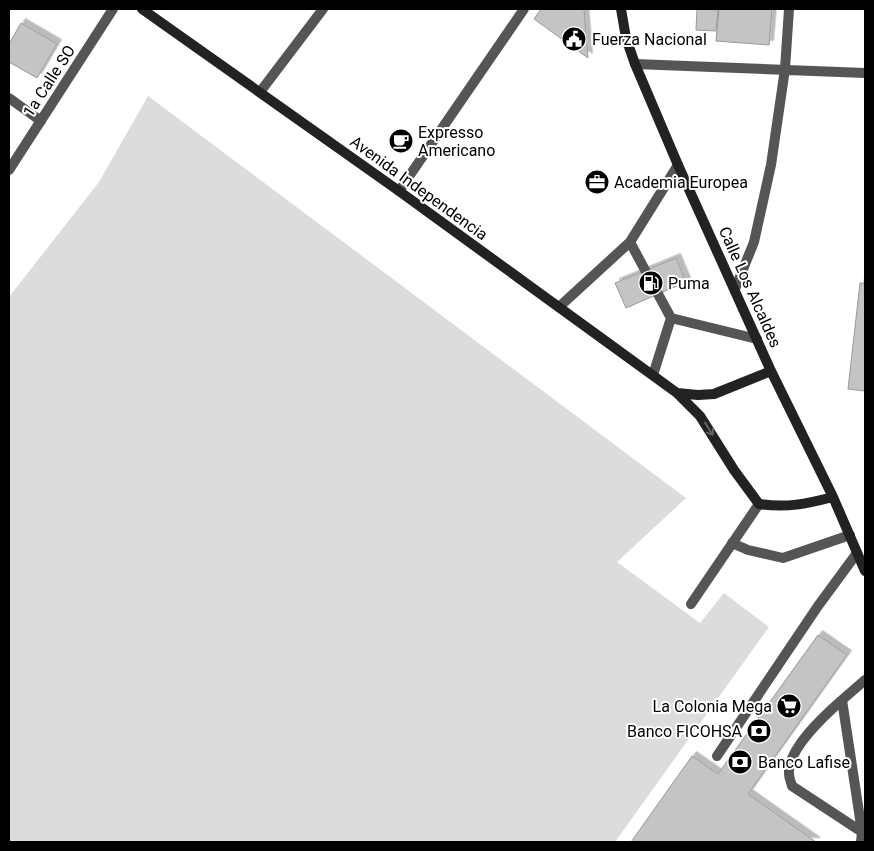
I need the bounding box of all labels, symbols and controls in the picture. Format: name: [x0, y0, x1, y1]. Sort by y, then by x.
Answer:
public building icon: Fuerza Nacional: [561, 26, 587, 52]
place label: Fuerza Nacional: [592, 30, 707, 49]
street label: 1a Calle SO: [19, 42, 79, 120]
place label: Expresso Americano: [418, 123, 495, 160]
cafe icon: Expresso Americano: [388, 128, 414, 154]
street label: Avenida Independencia: [347, 132, 491, 244]
office icon: Academia Europea: [584, 169, 610, 195]
place label: Academia Europea: [614, 173, 748, 192]
street label: Calle Los Alcaldes: [715, 224, 785, 350]
fuel station icon: Puma: [638, 270, 664, 296]
place label: Puma: [668, 274, 710, 293]
one-way arrow: [704, 422, 714, 436]
supermarket icon: La Colonia Mega: [776, 693, 802, 719]
place label: La Colonia Mega: [653, 697, 772, 716]
bank icon: Banco FICOHSA: [746, 718, 772, 744]
place label: Banco FICOHSA: [627, 722, 743, 741]
bank icon: Banco Lafise: [727, 749, 753, 775]
place label: Banco Lafise: [758, 753, 850, 772]

